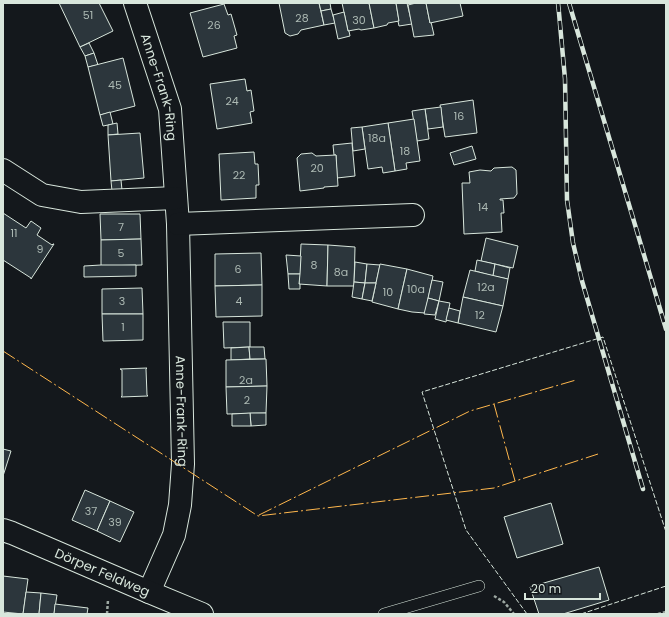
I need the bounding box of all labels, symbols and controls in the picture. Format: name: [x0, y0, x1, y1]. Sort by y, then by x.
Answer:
house number: 51: [83, 7, 93, 23]
house number: 28: [295, 10, 309, 26]
house number: 30: [352, 12, 366, 28]
house number: 26: [207, 17, 221, 33]
street label: Anne-Frank-Ring: [136, 31, 182, 142]
house number: 45: [108, 77, 122, 93]
house number: 24: [225, 93, 239, 109]
house number: 16: [454, 108, 464, 124]
house number: 18a: [368, 130, 386, 146]
house number: 18: [400, 143, 410, 159]
house number: 20: [310, 160, 324, 176]
house number: 22: [233, 167, 245, 183]
house number: 14: [478, 199, 488, 215]
house number: 7: [118, 219, 124, 235]
house number: 11: [10, 225, 18, 241]
house number: 9: [37, 241, 44, 257]
house number: 5: [118, 245, 125, 261]
house number: 8: [311, 257, 318, 273]
house number: 6: [235, 261, 242, 277]
house number: 8a: [334, 264, 348, 280]
house number: 12a: [477, 279, 495, 295]
house number: 10a: [407, 281, 425, 297]
house number: 10: [383, 284, 393, 300]
house number: 3: [119, 293, 125, 309]
house number: 4: [236, 293, 243, 309]
house number: 12: [475, 307, 485, 323]
house number: 1: [121, 319, 125, 335]
street label: Anne-Frank-Ring: [171, 355, 193, 467]
house number: 2a: [239, 372, 253, 388]
house number: 2: [244, 392, 250, 408]
house number: 37: [85, 503, 97, 519]
house number: 39: [108, 514, 122, 530]
street label: Dörper Feldweg: [52, 543, 153, 601]
scale bar: [525, 575, 600, 601]
text: 20 m: [531, 580, 561, 597]

